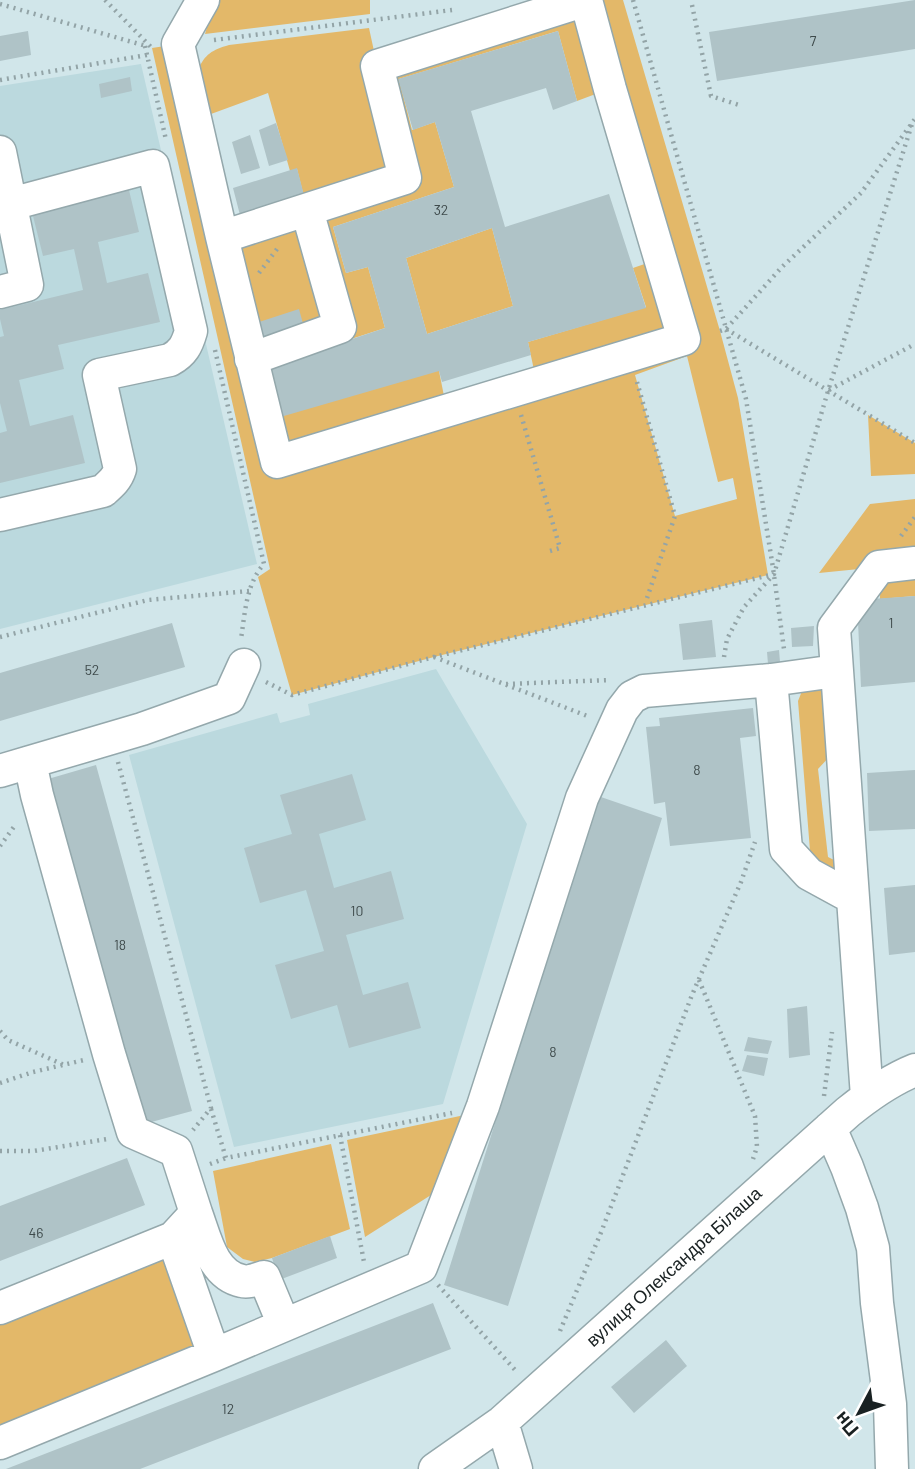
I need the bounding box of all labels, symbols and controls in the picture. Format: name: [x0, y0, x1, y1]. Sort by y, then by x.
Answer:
house number: 7: [810, 32, 817, 49]
house number: 32: [434, 201, 448, 218]
house number: 1: [889, 614, 893, 631]
house number: 52: [85, 661, 99, 678]
house number: 8: [693, 761, 701, 778]
house number: 10: [351, 902, 363, 919]
house number: 18: [114, 936, 126, 953]
house number: 8: [549, 1043, 557, 1060]
street label: вулиця Олександра Білаша: [581, 1181, 766, 1351]
house number: 46: [29, 1224, 43, 1241]
north arrow: [824, 1378, 894, 1448]
house number: 12: [222, 1400, 234, 1417]
text: Пн: [829, 1407, 863, 1442]

